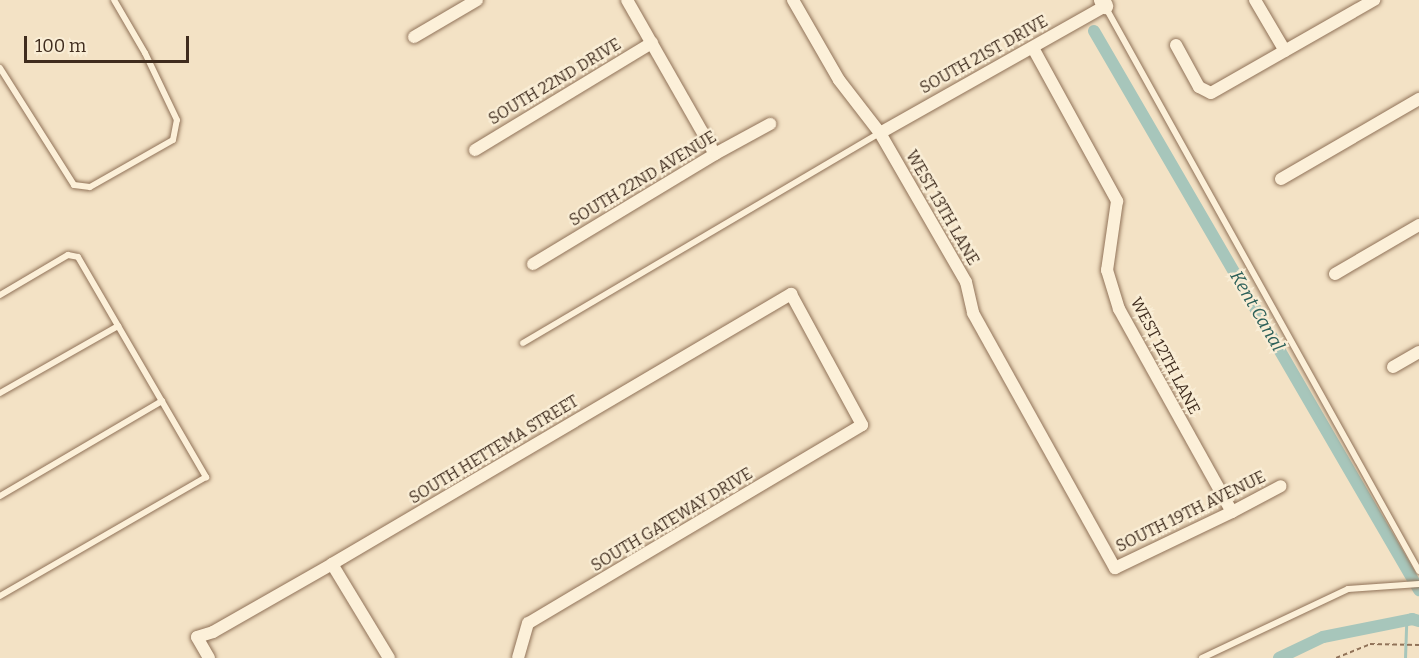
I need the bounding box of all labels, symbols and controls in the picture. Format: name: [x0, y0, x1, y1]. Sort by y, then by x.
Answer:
street label: SOUTH 21ST DRIVE: [917, 12, 1051, 98]
scale bar: [27, 24, 192, 62]
text: 100 m: [35, 35, 86, 57]
street label: SOUTH 22ND DRIVE: [485, 35, 625, 129]
street label: SOUTH 22ND AVENUE: [566, 128, 720, 230]
street label: WEST 13TH LANE: [901, 147, 983, 269]
water label: Kent Canal: [1225, 267, 1289, 355]
street label: WEST 12TH LANE: [1126, 294, 1204, 418]
street label: SOUTH HETTEMA STREET: [406, 392, 582, 508]
street label: SOUTH GATEWAY DRIVE: [588, 464, 756, 576]
street label: SOUTH 19TH AVENUE: [1113, 467, 1269, 557]

